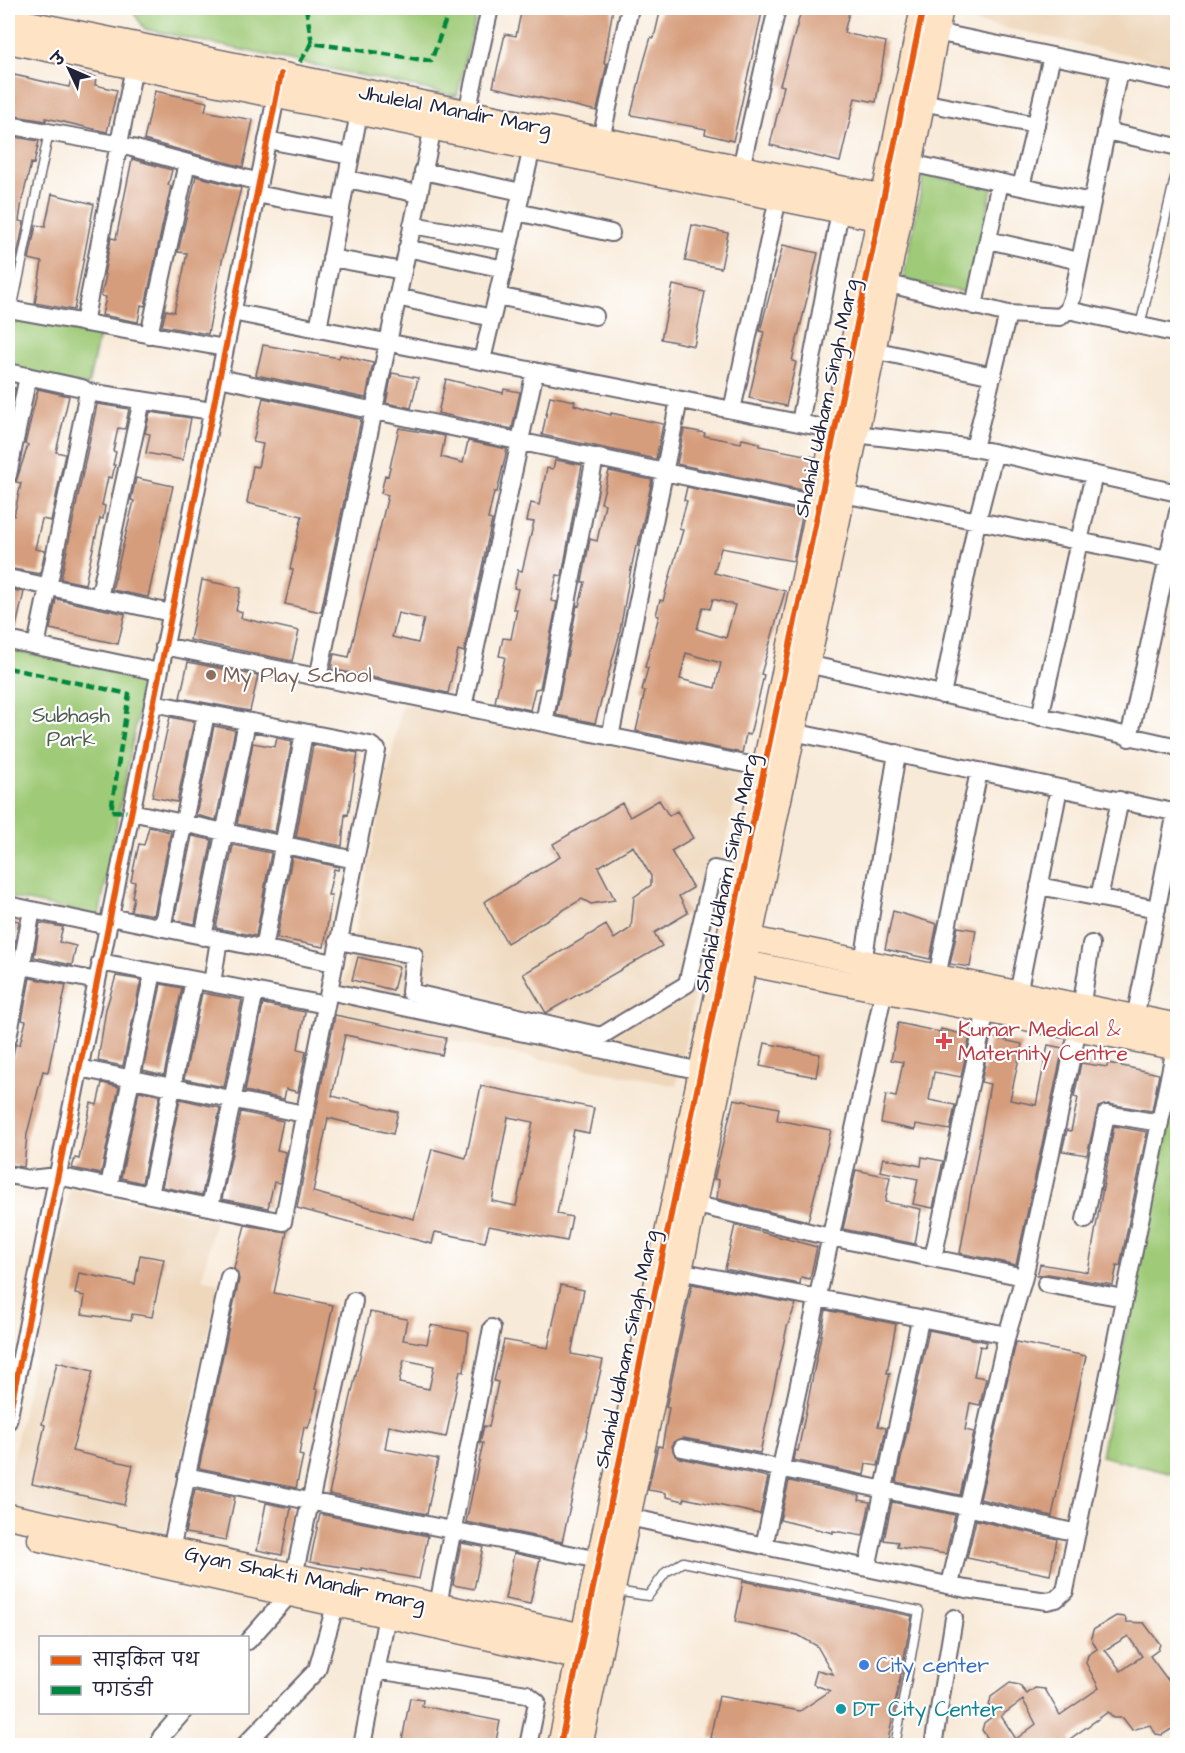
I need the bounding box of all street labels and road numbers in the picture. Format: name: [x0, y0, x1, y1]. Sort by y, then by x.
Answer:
street label: Jhulelal Mandir Marg: [356, 78, 554, 145]
street label: Shahid Udham Singh Marg: [787, 276, 868, 520]
street label: Shahid Udham Singh Marg: [687, 751, 768, 995]
street label: Shahid Udham Singh Marg: [587, 1227, 668, 1471]
street label: Gyan Shakti Mandir marg: [182, 1539, 428, 1620]

